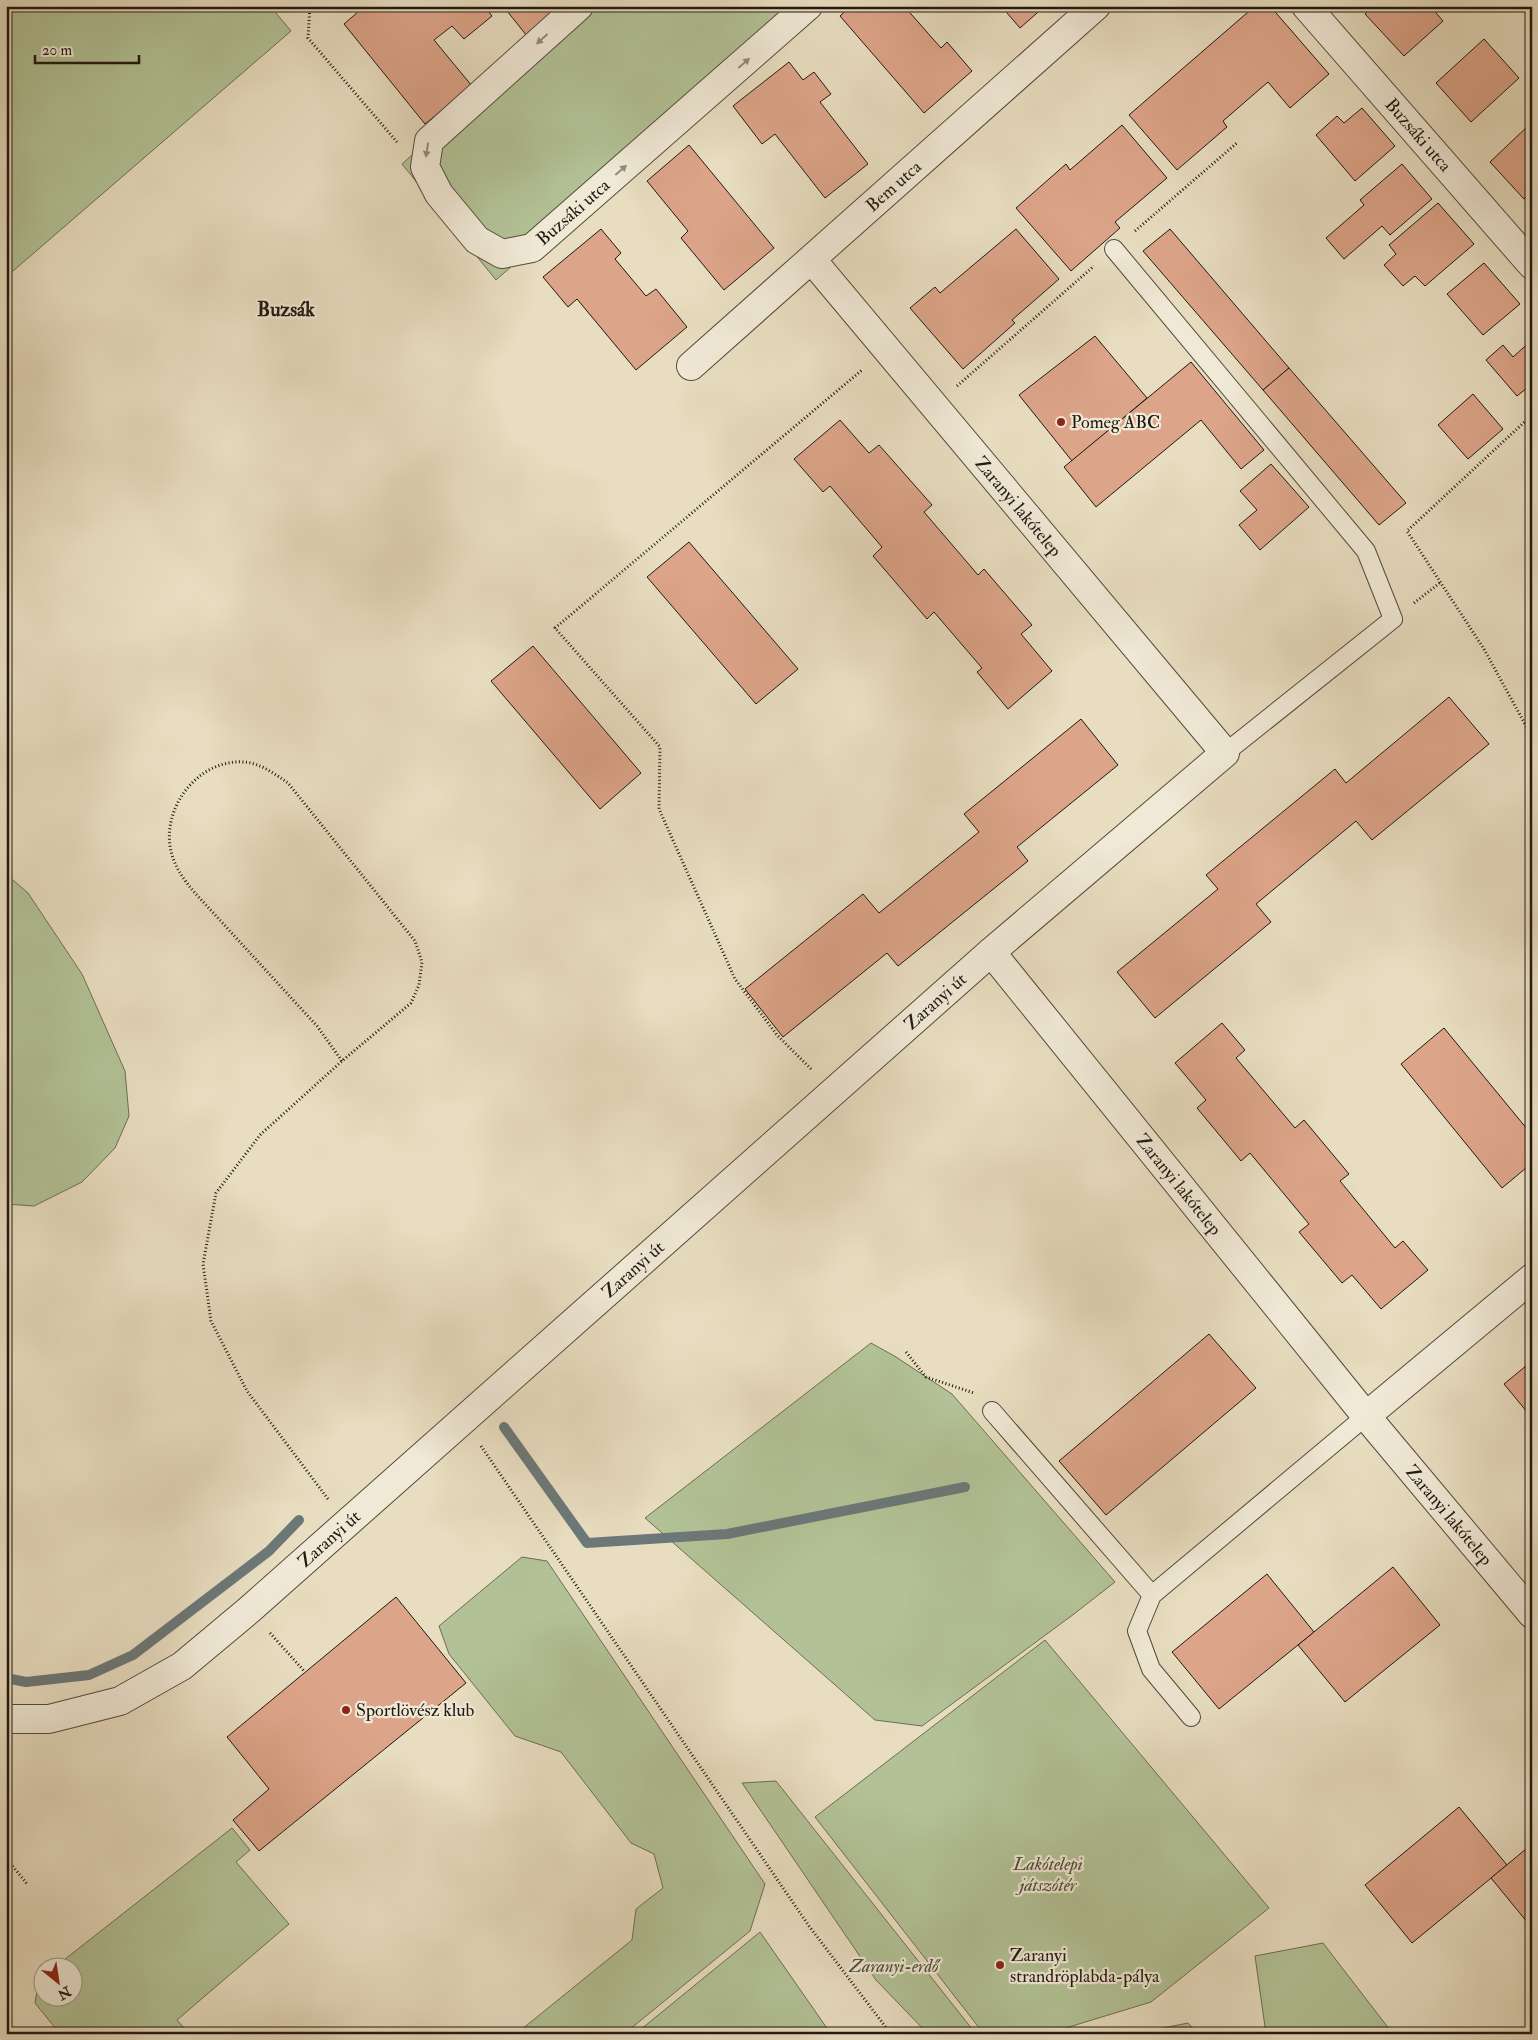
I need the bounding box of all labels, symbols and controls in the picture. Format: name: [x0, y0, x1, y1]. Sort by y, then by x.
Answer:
scale bar: [35, 32, 139, 64]
one-way arrow: [537, 33, 549, 45]
text: 20 m: [42, 41, 72, 60]
one-way arrow: [737, 57, 750, 68]
street label: Buzsáki utca: [1380, 93, 1457, 177]
one-way arrow: [423, 143, 431, 159]
street label: Bem utca: [861, 155, 927, 217]
one-way arrow: [615, 164, 627, 176]
street label: Buzsáki utca: [531, 173, 615, 250]
district label: Buzsák: [257, 297, 315, 322]
place label: Pomeg ABC: [1071, 411, 1160, 434]
marker: Pomeg ABC: [1055, 416, 1067, 428]
street label: Zaranyi lakótelep: [969, 452, 1067, 562]
street label: Zaranyi út: [899, 968, 971, 1035]
street label: Zaranyi lakótelep: [1131, 1129, 1227, 1240]
street label: Zaranyi út: [597, 1236, 669, 1303]
street label: Zaranyi lakótelep: [1400, 1460, 1498, 1570]
street label: Zaranyi út: [293, 1505, 365, 1573]
place label: Sportlövész klub: [356, 1699, 475, 1722]
marker: Sportlövész klub: [340, 1704, 352, 1716]
park label: Lakótelepi játszótér: [1012, 1853, 1083, 1897]
place label: Zaranyi strandröplabda-pálya: [1010, 1944, 1160, 1988]
park label: Zaranyi-erdő: [849, 1955, 941, 1978]
north arrow: [32, 1958, 82, 2008]
marker: Zaranyi strandröplabda-pálya: [994, 1959, 1006, 1971]
text: N: [54, 1982, 75, 2004]

